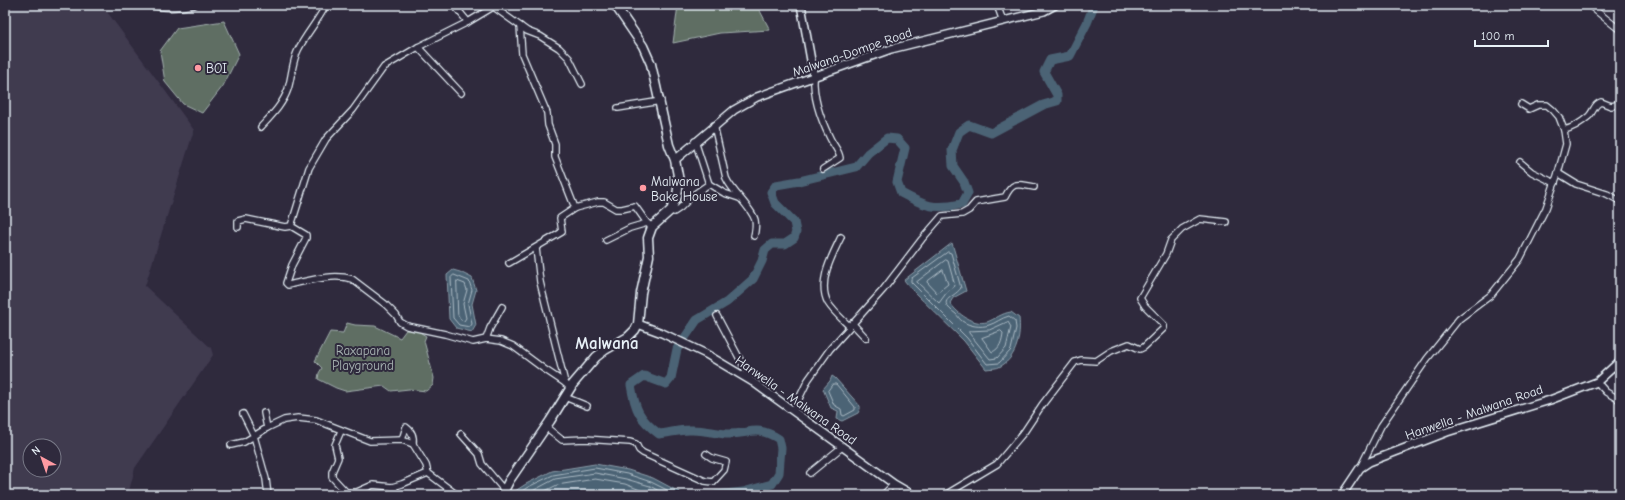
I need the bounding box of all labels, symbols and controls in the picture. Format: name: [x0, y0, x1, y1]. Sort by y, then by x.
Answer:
scale bar: [1475, 22, 1548, 48]
street label: Malwana-Dompe Road: [790, 24, 914, 80]
text: 100 m: [1481, 29, 1514, 43]
place label: BOI: [206, 61, 227, 76]
marker: BOI: [193, 63, 203, 73]
place label: Malwana Bake House: [651, 174, 718, 204]
marker: Malwana Bake House: [638, 183, 648, 193]
district label: Malwana: [575, 334, 639, 353]
park label: Raxapana Playground: [332, 343, 394, 373]
street label: Hanwella - Malwana Road: [732, 352, 860, 448]
street label: Hanwella - Malwana Road: [1403, 381, 1545, 443]
north arrow: [22, 438, 62, 478]
text: N: [29, 443, 43, 458]

